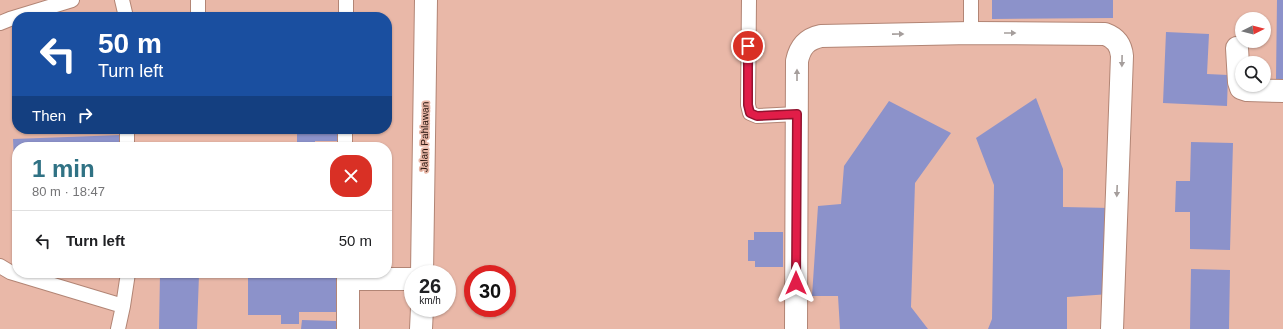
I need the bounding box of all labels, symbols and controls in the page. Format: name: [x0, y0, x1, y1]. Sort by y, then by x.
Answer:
north arrow: [1235, 12, 1271, 48]
map controls: [1235, 12, 1271, 92]
icon: left: [32, 28, 84, 80]
text: 50 m: [98, 28, 162, 59]
pin: [731, 29, 765, 63]
one-way arrow: [1004, 30, 1017, 36]
one-way arrow: [892, 31, 905, 37]
icon: arrive: [737, 35, 759, 57]
one-way arrow: [1119, 55, 1125, 68]
button: search: [1235, 56, 1271, 92]
text: Turn left: [98, 61, 163, 81]
one-way arrow: [794, 68, 800, 81]
street label: Jalan Pahlawan: [418, 102, 431, 172]
icon: right: [74, 104, 96, 126]
text: Then: [32, 107, 66, 124]
text: 1 min: [32, 155, 95, 182]
button: close: [330, 155, 372, 197]
text: 80 m · 18:47: [32, 184, 105, 199]
one-way arrow: [1114, 185, 1121, 197]
icon: left: [32, 230, 54, 252]
text: Turn left: [66, 232, 125, 249]
text: 50 m: [339, 232, 372, 249]
position arrow: [775, 262, 817, 304]
speed limit sign: 30: [464, 265, 516, 317]
text: 26: [419, 275, 441, 297]
text: km/h: [419, 295, 441, 306]

